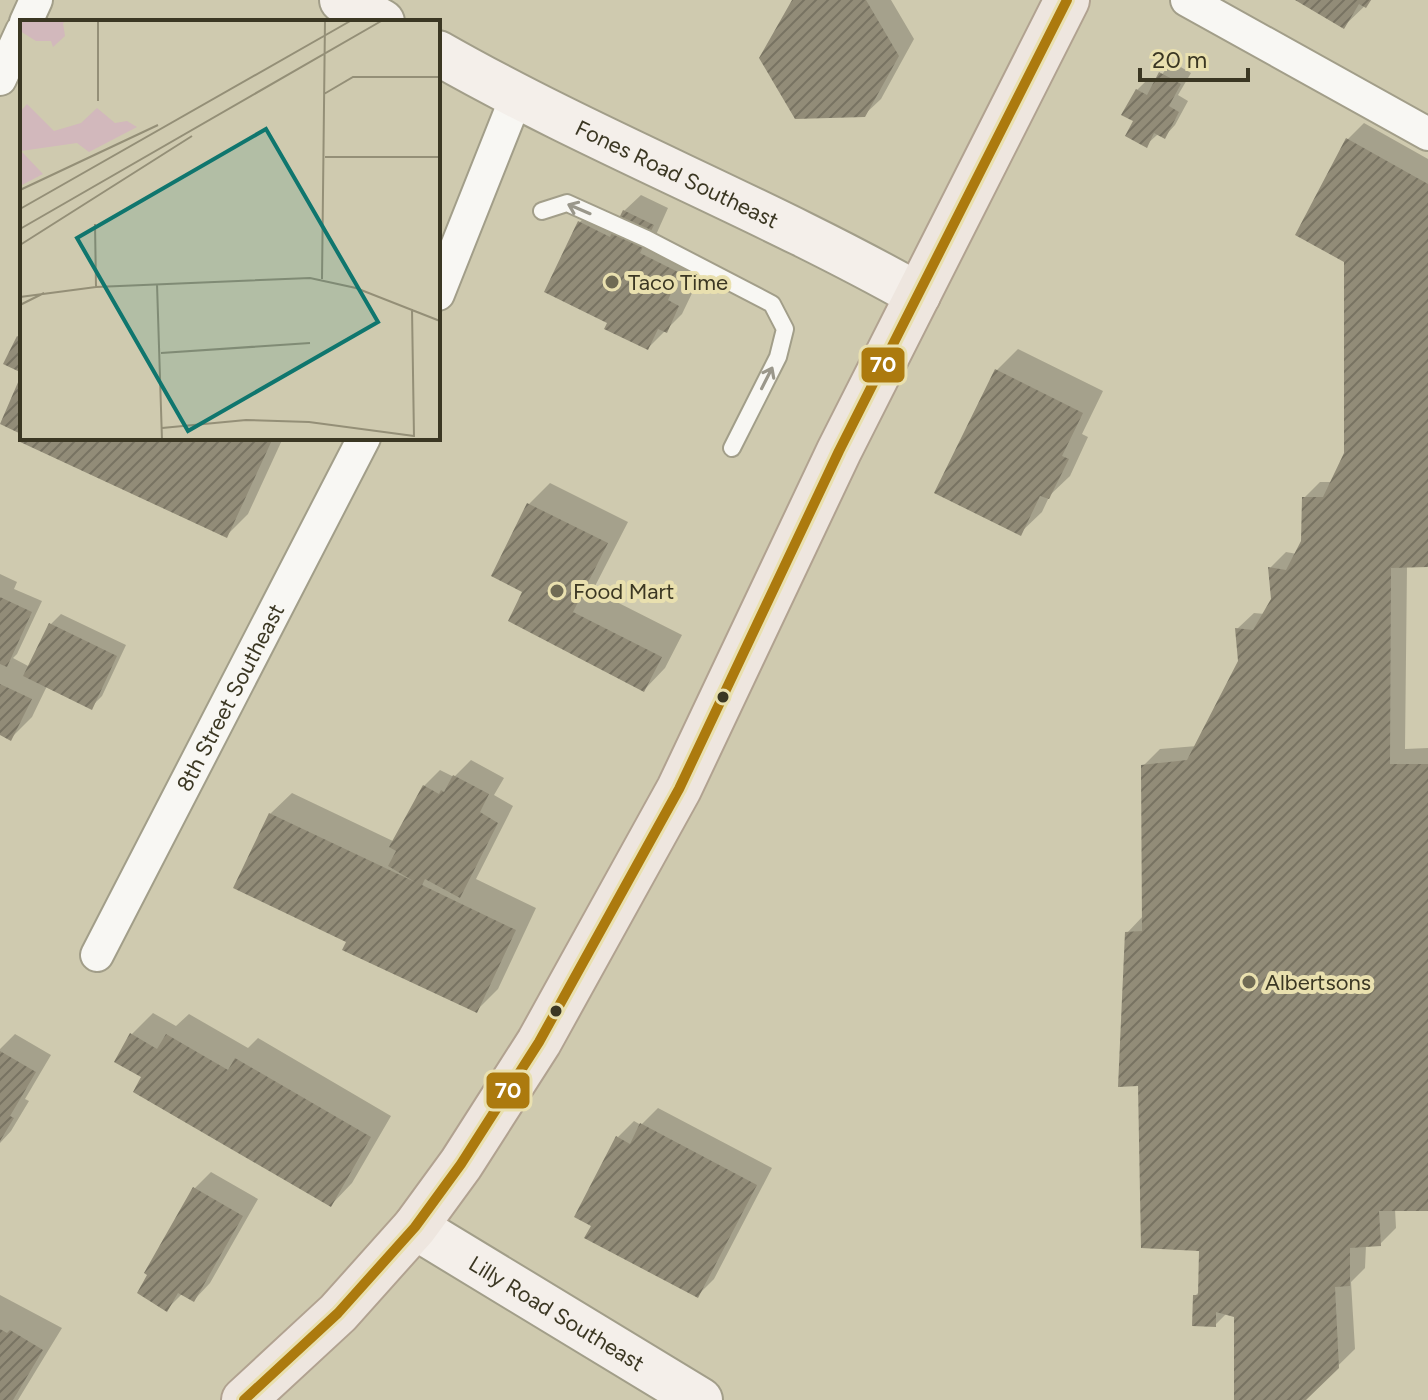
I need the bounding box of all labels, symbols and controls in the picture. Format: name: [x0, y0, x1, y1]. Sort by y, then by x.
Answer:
inset map: [20, 20, 440, 440]
scale bar: [1140, 32, 1248, 82]
text: 20 m: [1152, 45, 1207, 74]
street label: Fones Road Southeast: [571, 114, 783, 234]
one-way arrow: [567, 201, 592, 215]
place label: Taco Time: [628, 269, 728, 296]
marker: Taco Time: [603, 273, 621, 291]
line badge: 70: [860, 346, 906, 384]
text: 70: [870, 351, 896, 378]
one-way arrow: [760, 367, 775, 391]
place label: Food Mart: [573, 578, 674, 605]
marker: Food Mart: [548, 582, 566, 600]
street label: 8th Street Southeast: [171, 599, 290, 796]
unlabelled marker: [715, 689, 731, 705]
place label: Albertsons: [1265, 969, 1371, 996]
marker: Albertsons: [1240, 973, 1258, 991]
unlabelled marker: [548, 1003, 564, 1019]
line badge: 70: [485, 1071, 531, 1110]
text: 70: [495, 1077, 521, 1104]
street label: Lilly Road Southeast: [464, 1250, 649, 1377]

